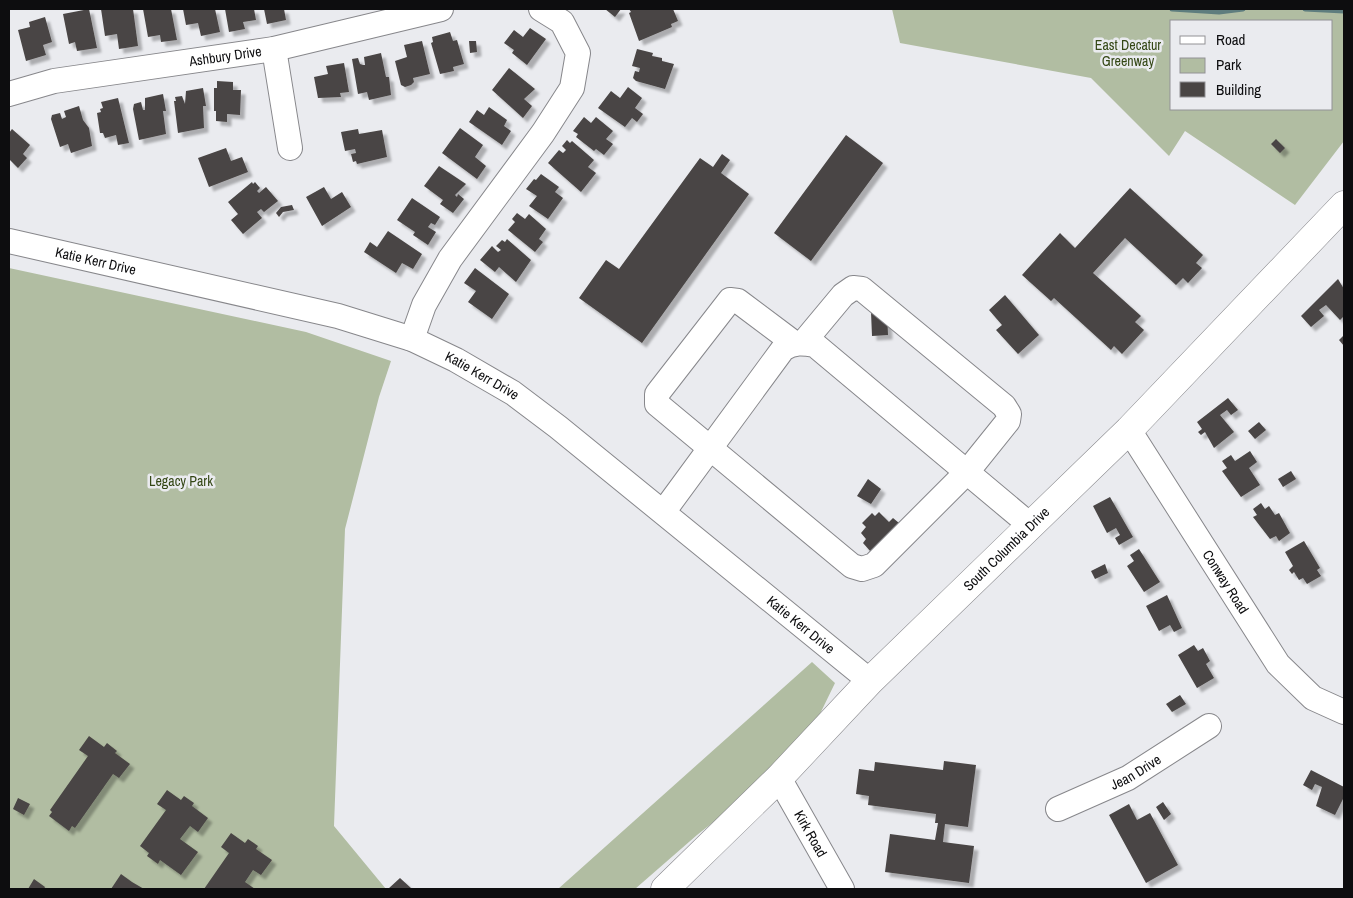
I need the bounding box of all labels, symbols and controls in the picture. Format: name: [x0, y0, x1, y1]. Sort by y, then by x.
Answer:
legend: [1170, 20, 1333, 110]
text: Road: [1216, 29, 1245, 50]
park label: East Decatur Greenway: [1095, 36, 1161, 70]
street label: Ashbury Drive: [187, 42, 263, 70]
text: Park: [1216, 54, 1242, 75]
text: Building: [1216, 79, 1261, 100]
street label: Katie Kerr Drive: [54, 243, 138, 279]
street label: Katie Kerr Drive: [442, 347, 523, 404]
park label: Legacy Park: [149, 472, 213, 490]
street label: South Columbia Drive: [959, 503, 1053, 595]
street label: Conway Road: [1199, 547, 1253, 617]
street label: Katie Kerr Drive: [763, 592, 838, 658]
street label: Jean Drive: [1108, 750, 1164, 794]
street label: Kirk Road: [790, 807, 831, 860]

